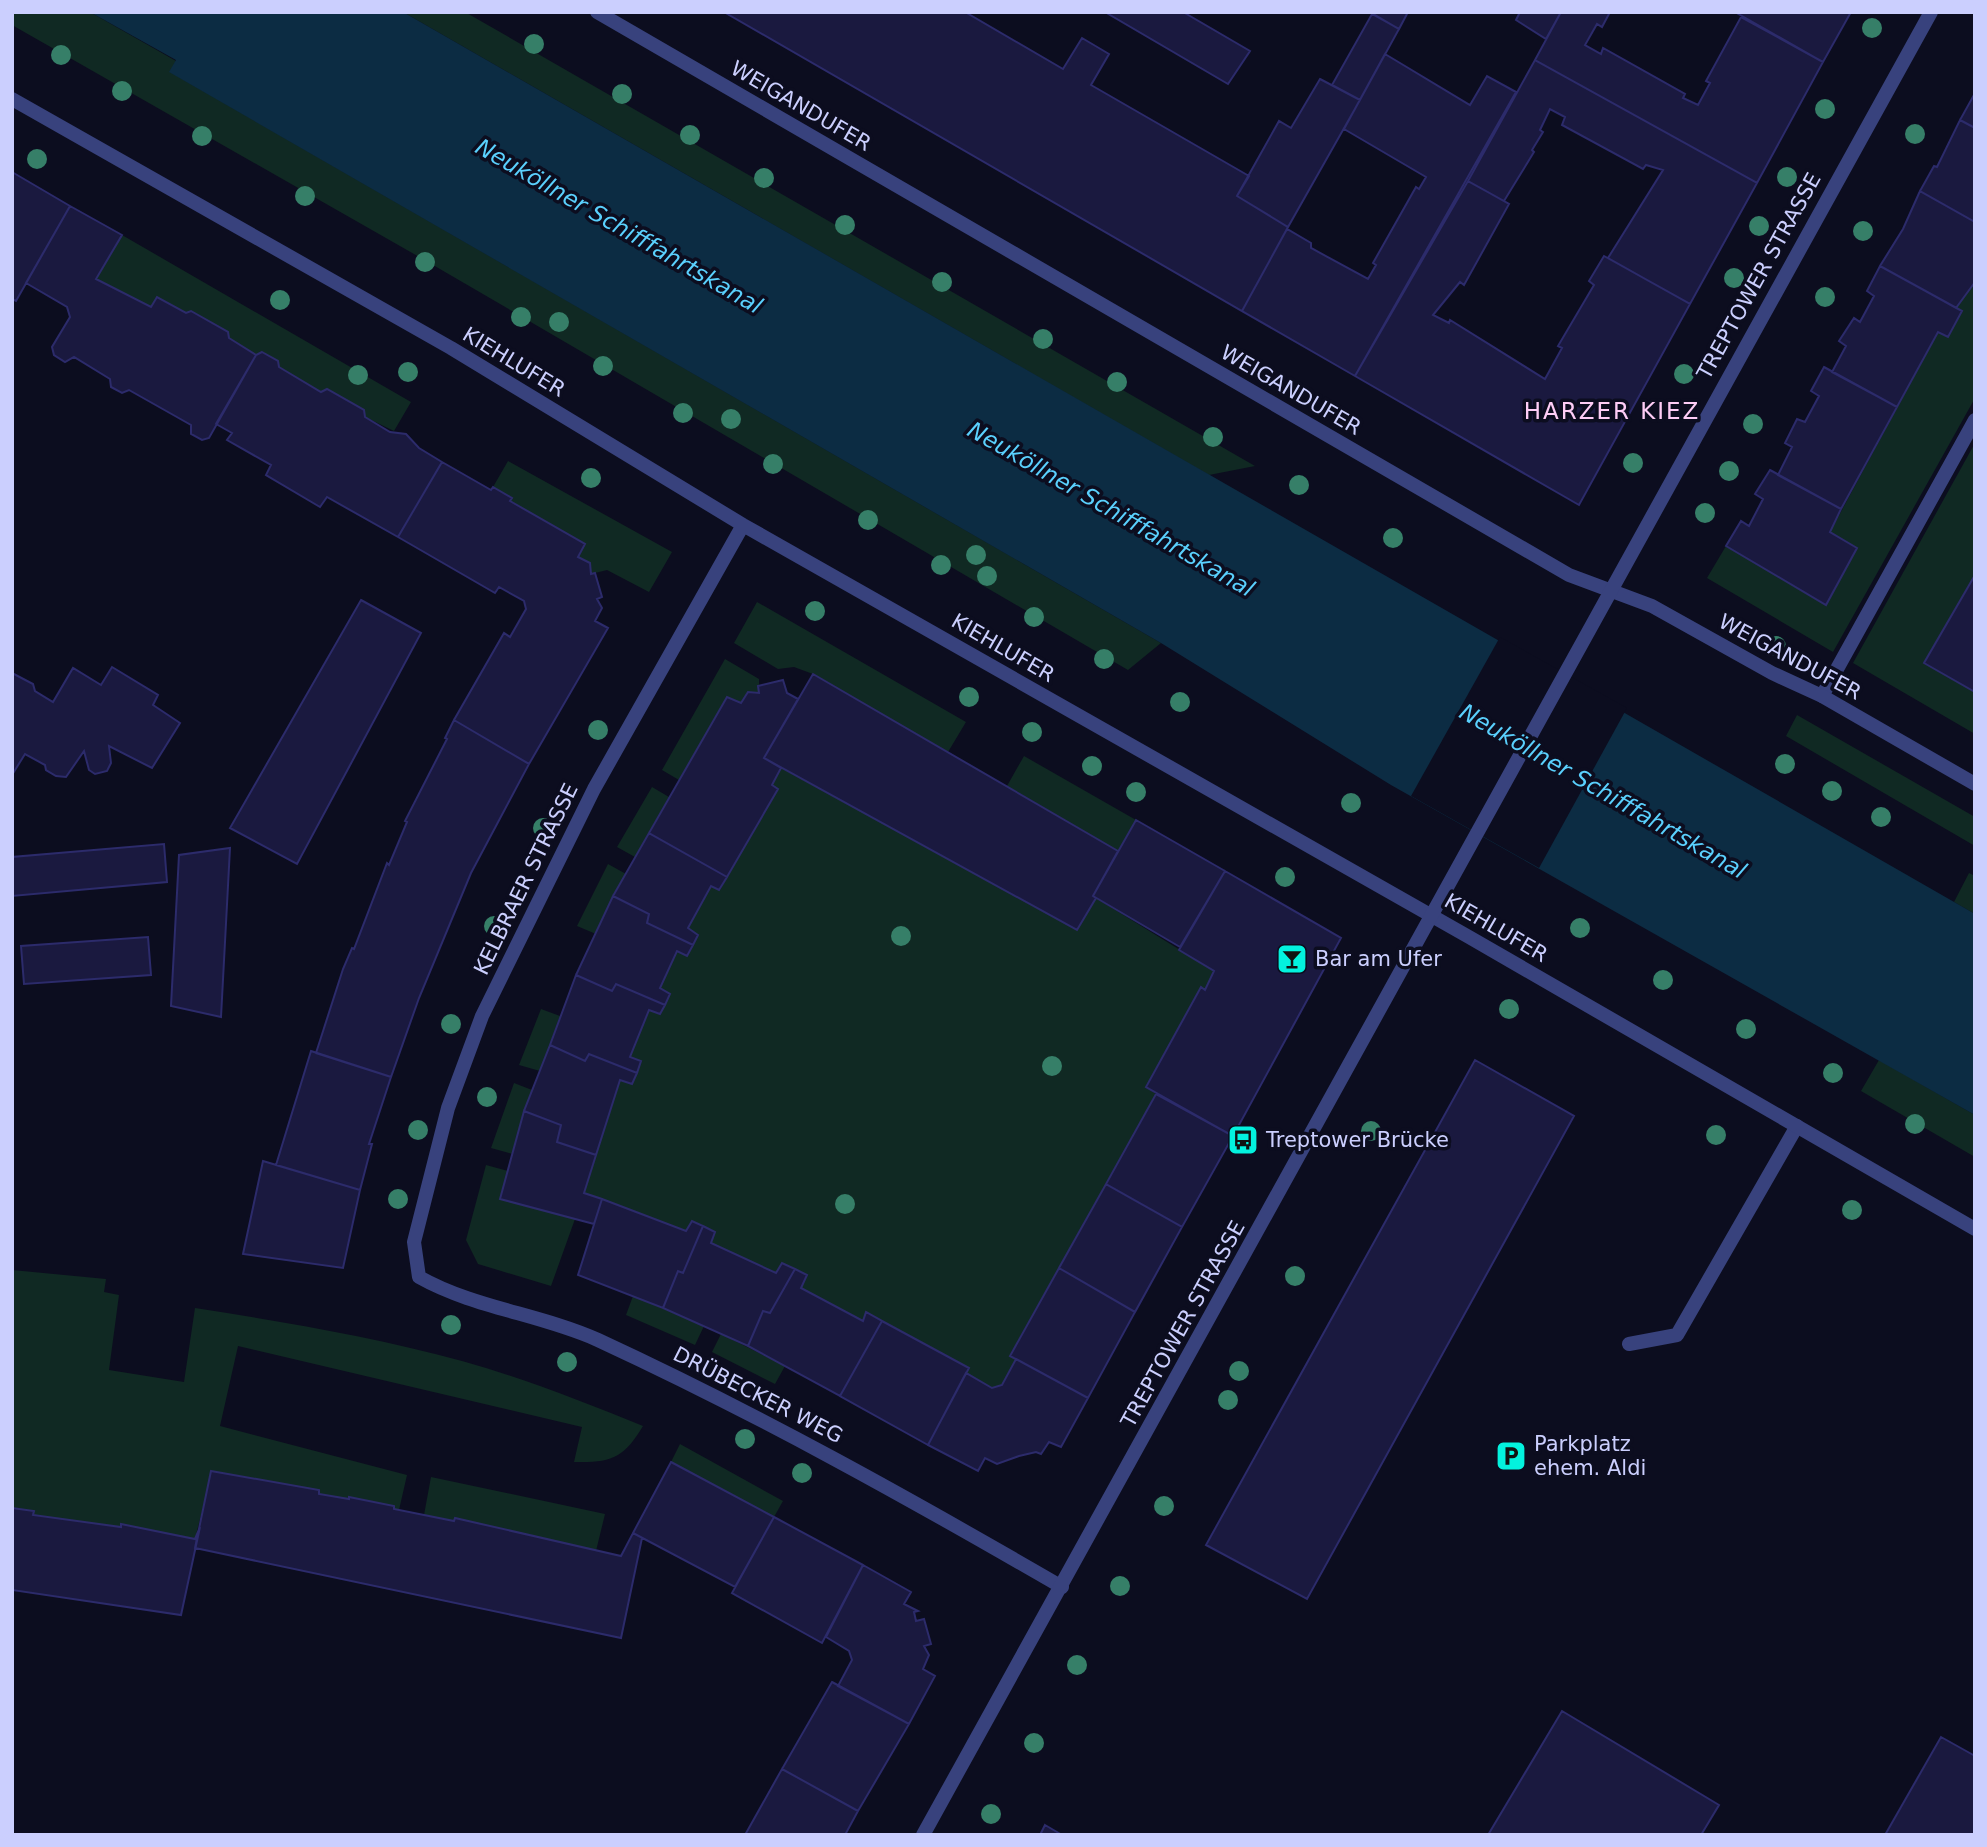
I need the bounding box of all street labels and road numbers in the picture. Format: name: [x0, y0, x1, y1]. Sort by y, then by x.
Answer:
street label: WEIGANDUFER: [727, 56, 875, 156]
street label: TREPTOWER STRASSE: [1692, 169, 1826, 384]
street label: KIEHLUFER: [459, 322, 569, 402]
street label: WEIGANDUFER: [1217, 340, 1365, 440]
street label: KIEHLUFER: [947, 609, 1059, 687]
street label: WEIGANDUFER: [1715, 609, 1865, 705]
street label: KELBRAER STRASSE: [469, 779, 583, 979]
street label: KIEHLUFER: [1440, 889, 1552, 967]
street label: TREPTOWER STRASSE: [1116, 1217, 1250, 1432]
street label: DRÜBECKER WEG: [669, 1341, 847, 1448]

